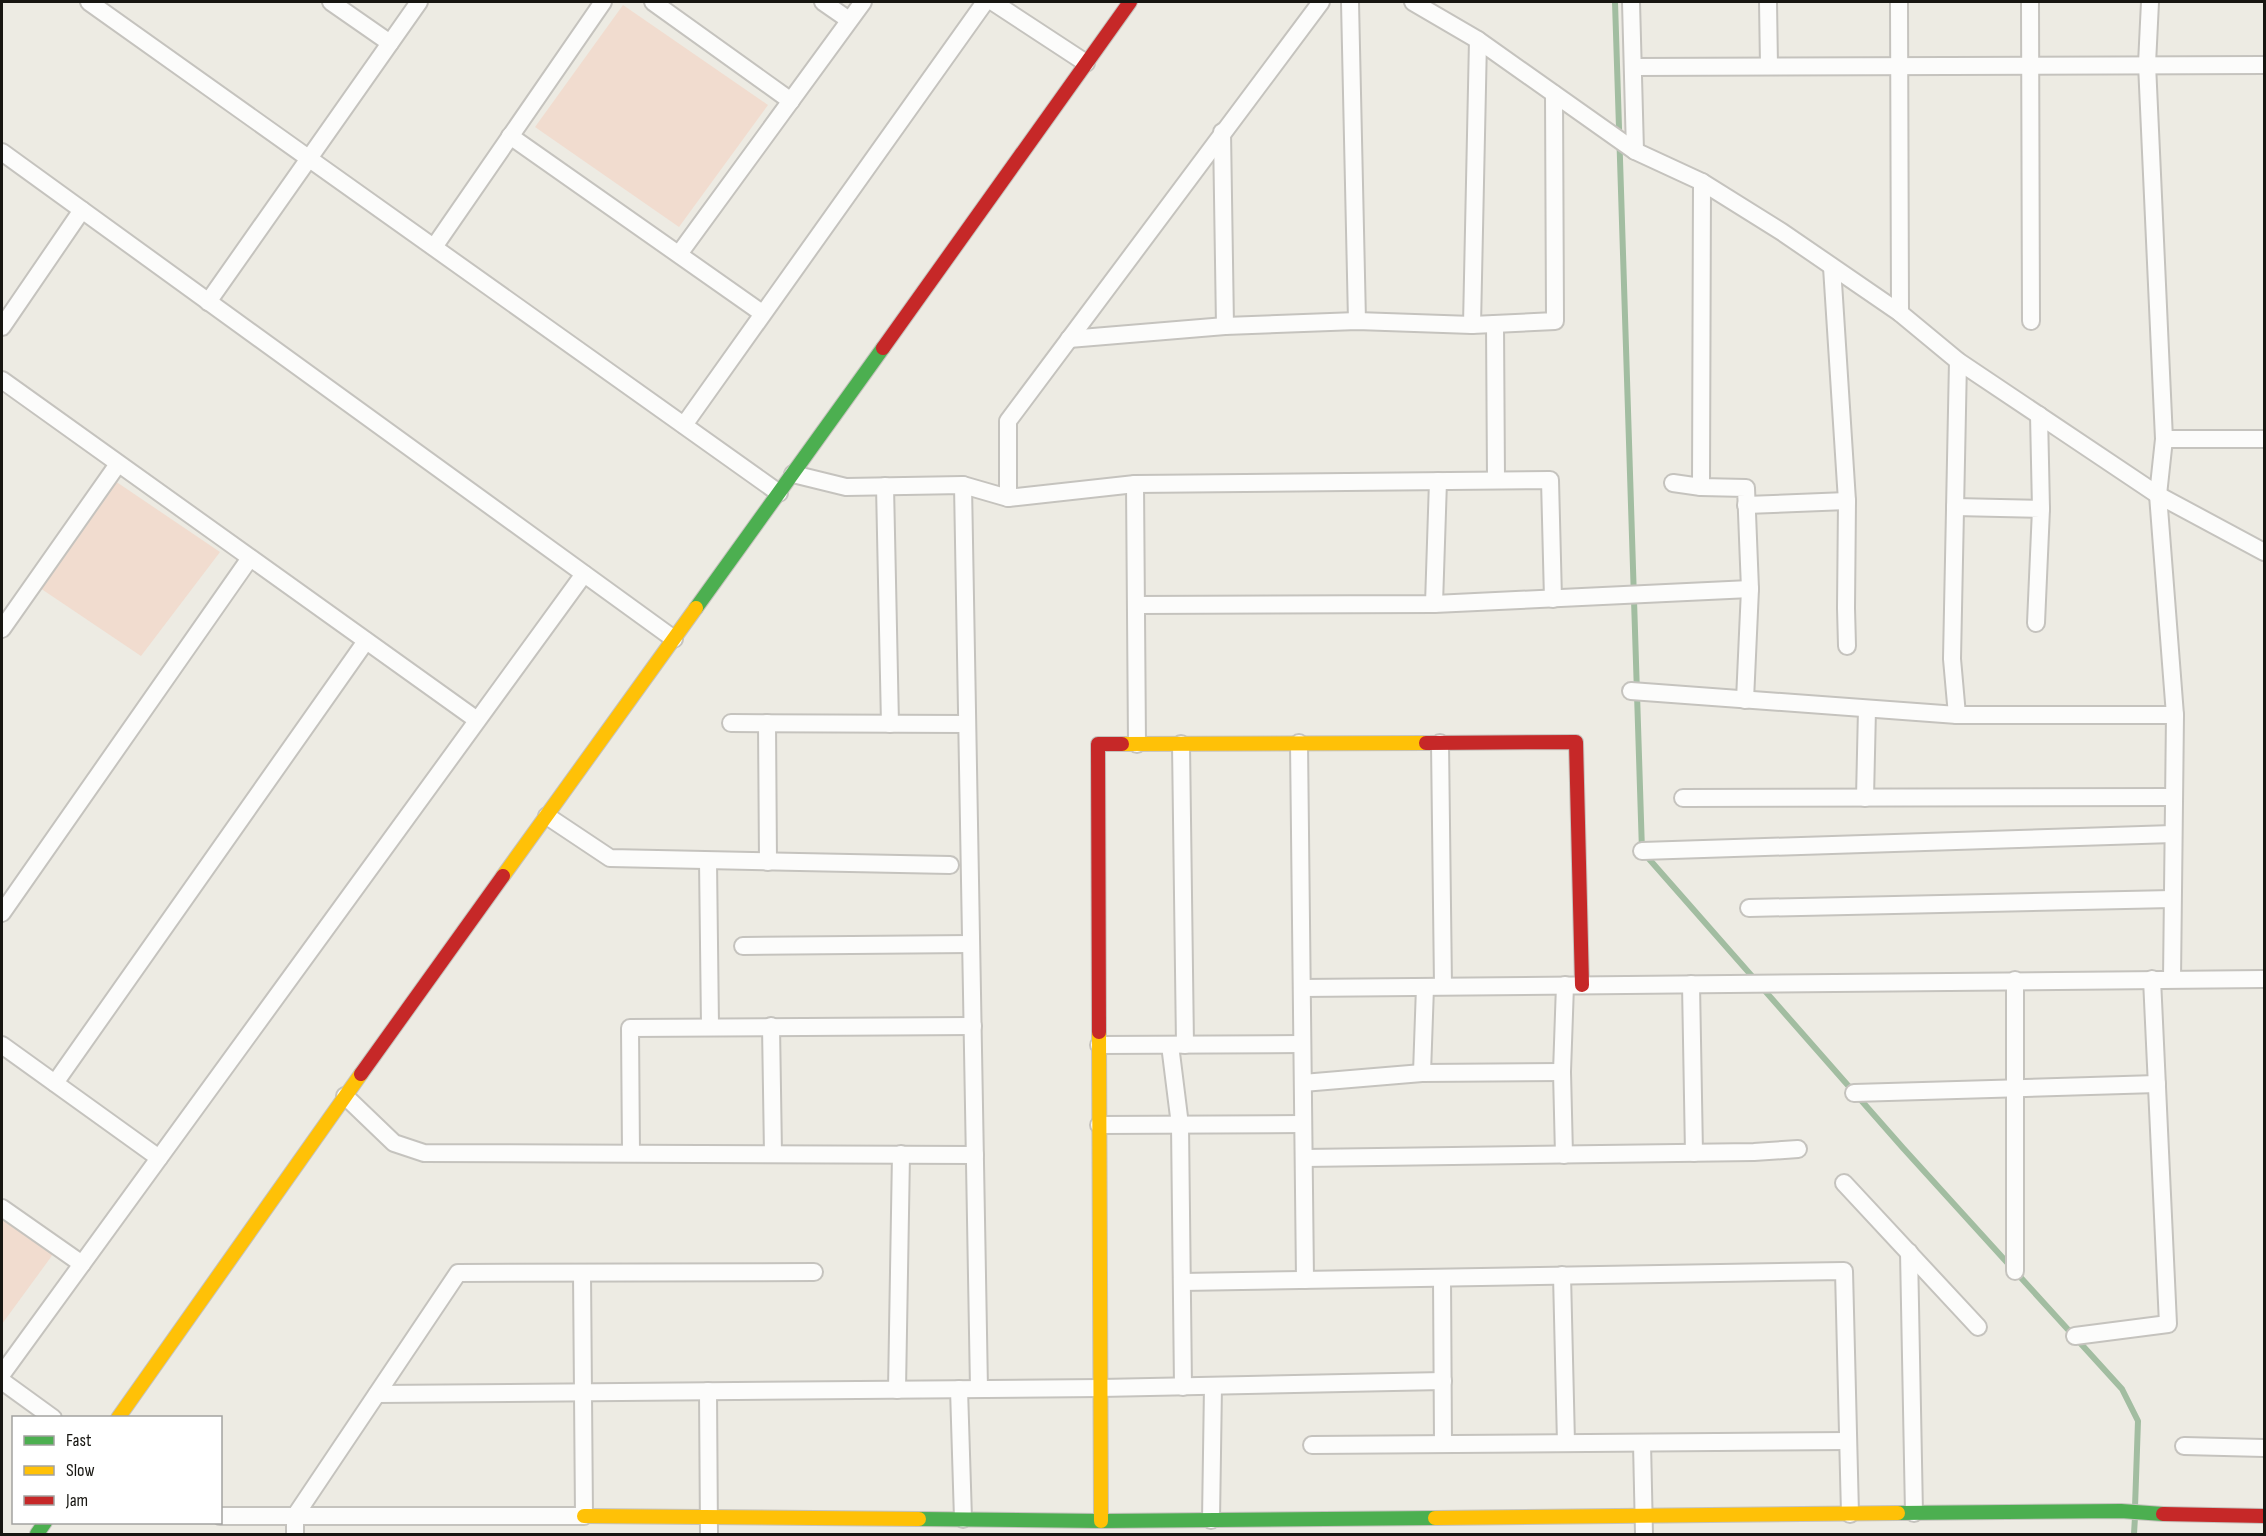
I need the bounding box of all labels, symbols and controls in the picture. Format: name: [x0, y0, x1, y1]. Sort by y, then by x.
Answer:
legend: [12, 1416, 222, 1524]
text: Fast: [66, 1430, 92, 1451]
text: Slow: [66, 1460, 95, 1481]
text: Jam: [65, 1490, 88, 1511]

